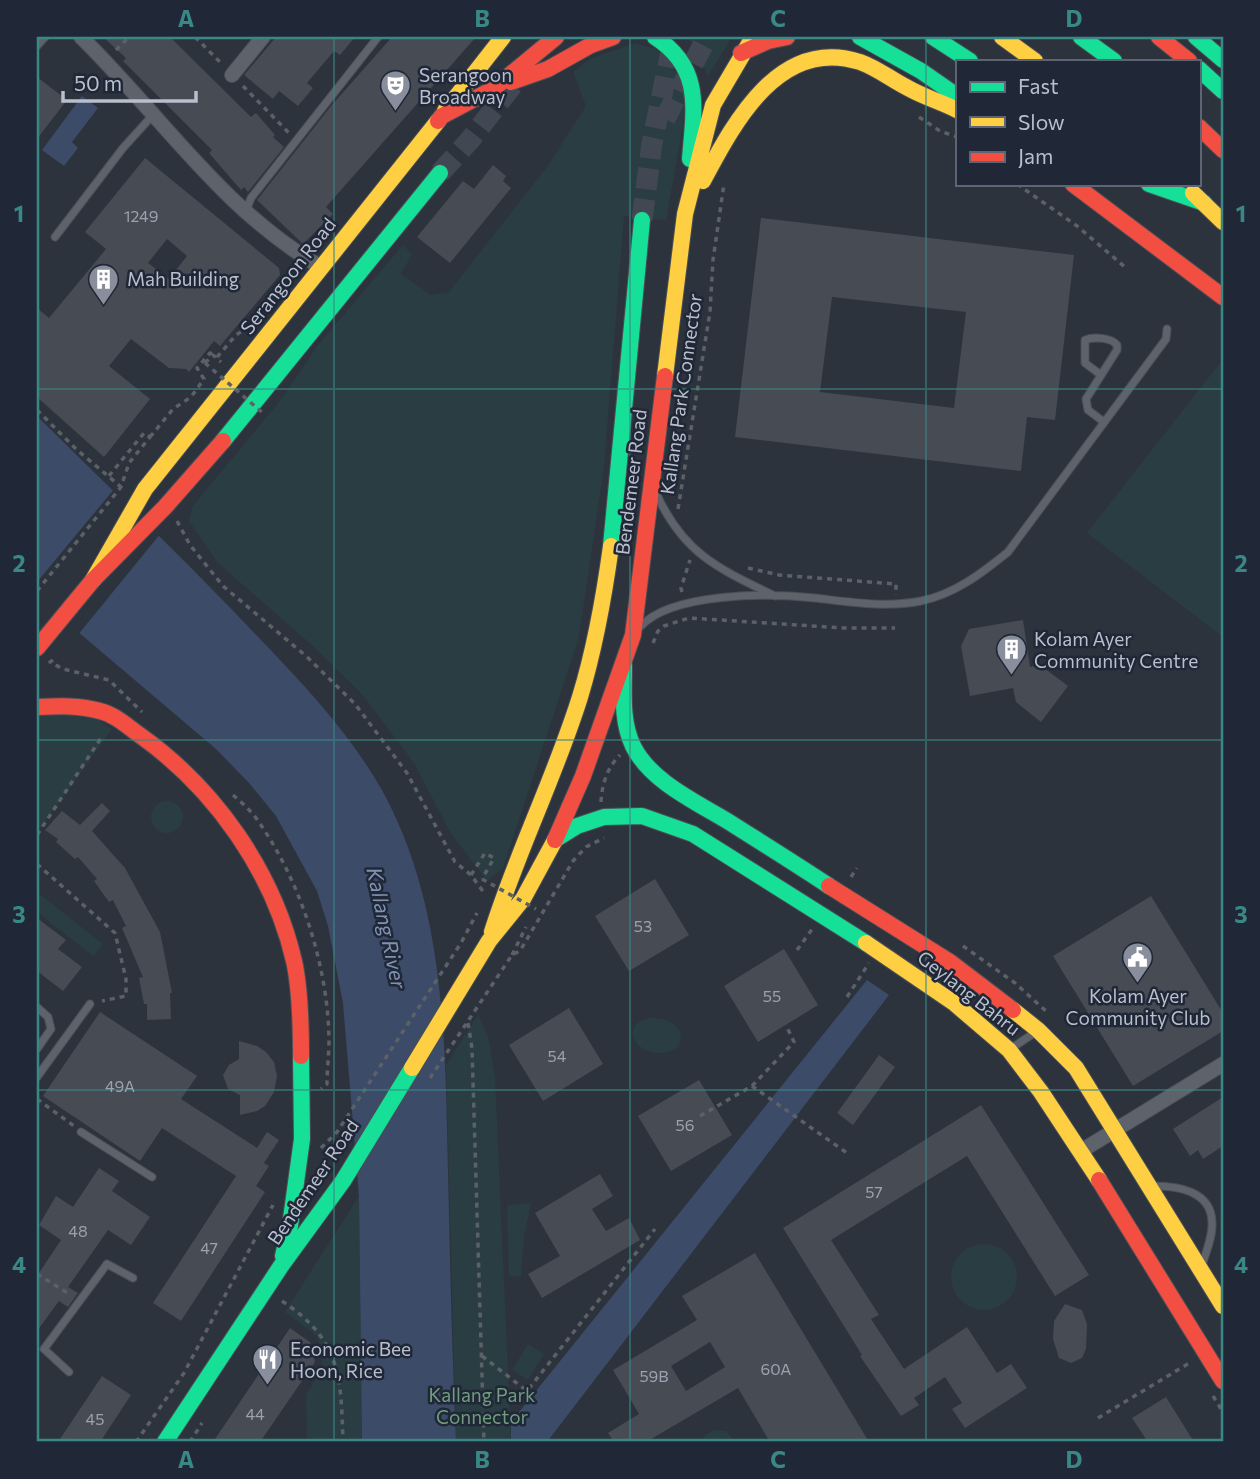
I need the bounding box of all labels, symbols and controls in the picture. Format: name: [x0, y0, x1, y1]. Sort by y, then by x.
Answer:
text: A: [178, 4, 195, 32]
text: B: [474, 4, 490, 32]
text: C: [770, 4, 786, 32]
text: D: [1066, 4, 1083, 32]
scale bar: [63, 60, 196, 104]
legend: [956, 60, 1200, 186]
place label: Serangoon Broadway: [419, 63, 512, 108]
theatre icon: Serangoon Broadway: [379, 69, 413, 113]
text: 50 m: [74, 70, 122, 95]
text: Fast: [1018, 73, 1059, 98]
text: Slow: [1018, 109, 1065, 134]
text: Jam: [1018, 143, 1053, 168]
text: 1: [14, 199, 24, 227]
text: 1: [1236, 199, 1246, 227]
house number: 1249: [124, 206, 158, 225]
street label: Serangoon Road: [235, 213, 340, 338]
building icon: Mah Building: [87, 262, 121, 306]
place label: Mah Building: [127, 267, 239, 290]
street label: Kallang Park Connector: [655, 292, 706, 496]
street label: Bendemeer Road: [610, 408, 651, 556]
text: 2: [12, 549, 26, 577]
text: 2: [1234, 549, 1248, 577]
place label: Kolam Ayer Community Centre: [1034, 627, 1198, 672]
building icon: Kolam Ayer Community Centre: [994, 633, 1028, 677]
water label: Kallang River: [362, 865, 413, 991]
text: 3: [12, 900, 26, 928]
text: 3: [1234, 900, 1248, 928]
house number: 53: [634, 916, 652, 935]
public building icon: Kolam Ayer Community Club: [1121, 940, 1155, 984]
street label: Geylang Bahru: [913, 945, 1025, 1040]
place label: Kolam Ayer Community Club: [1066, 984, 1210, 1029]
house number: 55: [763, 986, 781, 1005]
house number: 54: [548, 1046, 567, 1065]
house number: 49A: [105, 1076, 135, 1095]
street label: Bendemeer Road: [262, 1115, 363, 1249]
house number: 56: [676, 1115, 694, 1134]
house number: 57: [865, 1182, 883, 1201]
house number: 48: [68, 1221, 88, 1240]
house number: 47: [200, 1238, 218, 1257]
text: 4: [12, 1250, 26, 1278]
text: 4: [1234, 1250, 1248, 1278]
place label: Economic Bee Hoon, Rice: [290, 1337, 411, 1382]
restaurant icon: Economic Bee Hoon, Rice: [250, 1343, 284, 1387]
house number: 60A: [761, 1359, 791, 1378]
house number: 59B: [639, 1366, 669, 1385]
park label: Kallang Park Connector: [429, 1383, 535, 1428]
house number: 44: [245, 1404, 265, 1423]
house number: 45: [86, 1409, 104, 1428]
text: A: [178, 1445, 195, 1473]
text: B: [474, 1445, 490, 1473]
text: C: [770, 1445, 786, 1473]
text: D: [1066, 1445, 1083, 1473]

